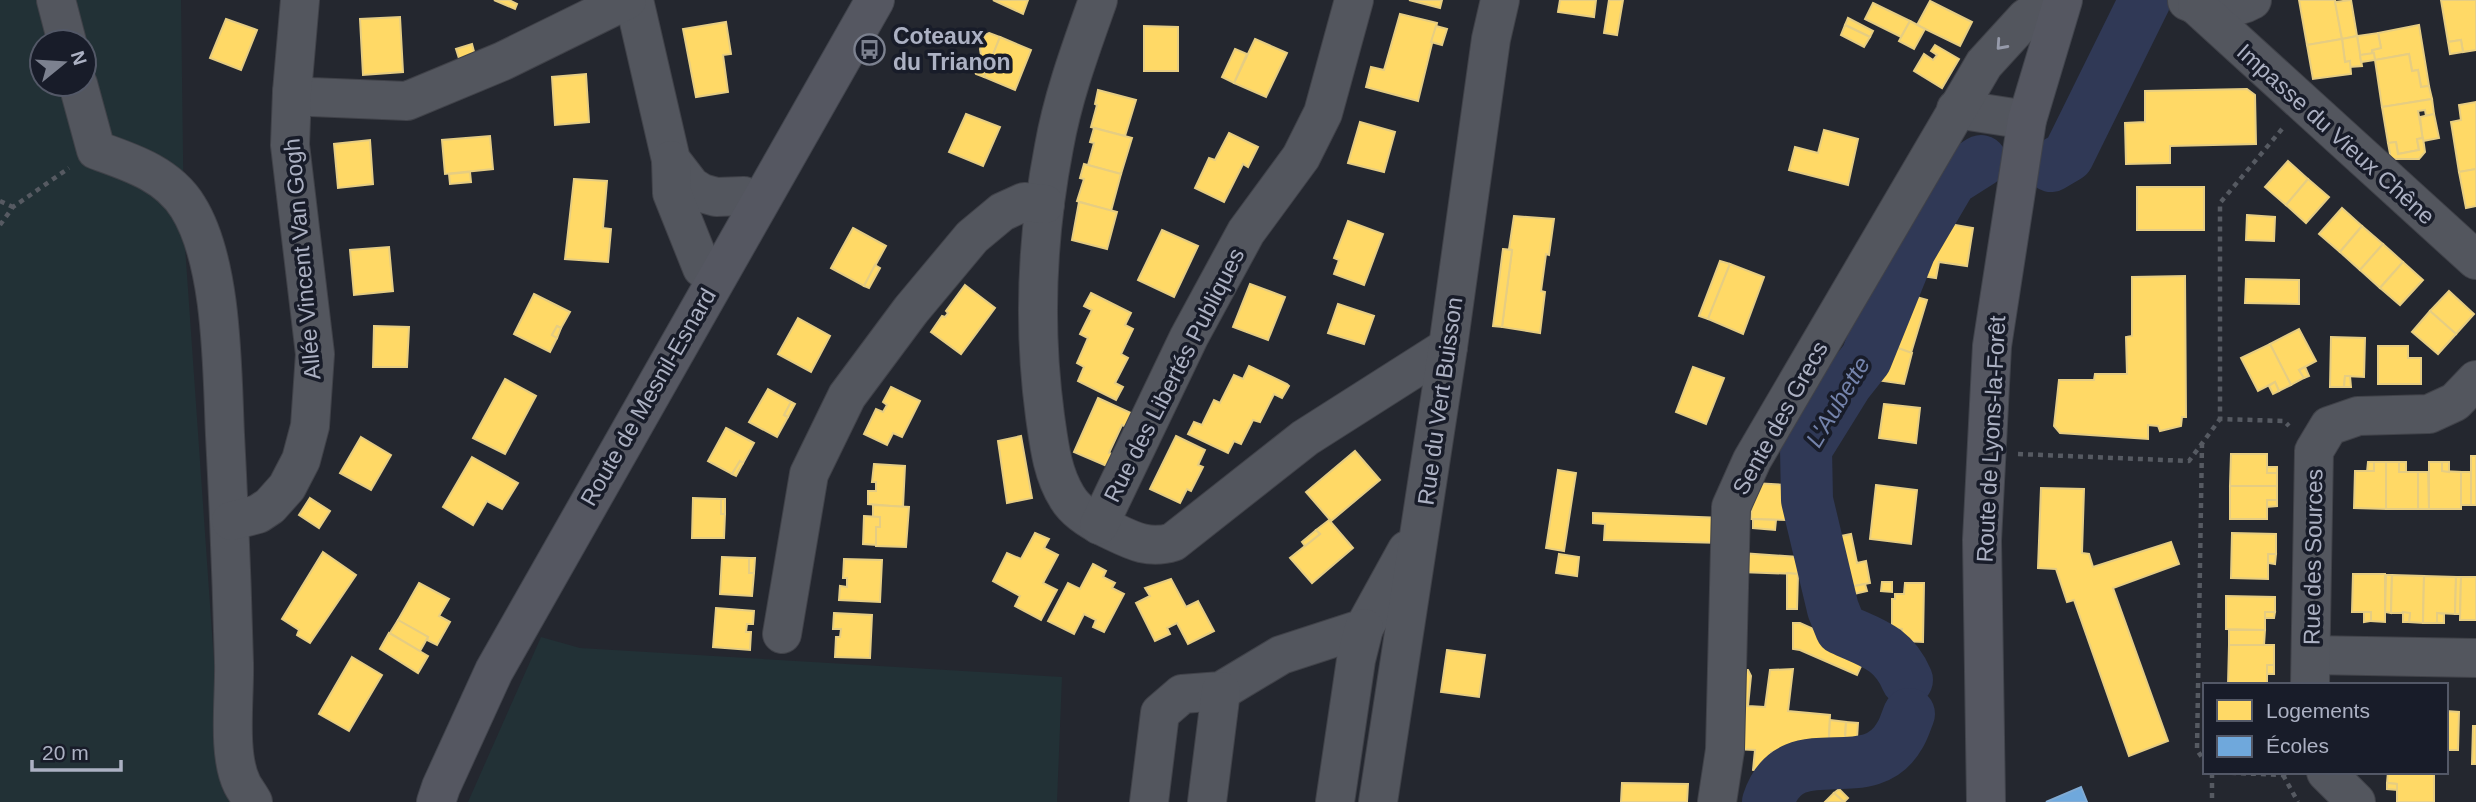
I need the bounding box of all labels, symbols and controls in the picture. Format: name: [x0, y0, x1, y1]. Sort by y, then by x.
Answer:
place label: Coteaux du Trianon: [893, 23, 1011, 75]
north arrow: [28, 28, 98, 98]
bus stop icon: Coteaux du Trianon: [853, 32, 887, 66]
one-way arrow: [1997, 37, 2009, 50]
street label: Impasse du Vieux Chêne: [2232, 38, 2440, 230]
text: N: [67, 48, 91, 68]
street label: Allée Vincent Van Gogh: [278, 137, 326, 381]
street label: Rue des Libertés Publiques: [1099, 244, 1249, 506]
street label: Route de Mesnil-Esnard: [575, 284, 721, 510]
street label: Rue du Vert Buisson: [1413, 295, 1467, 507]
street label: Route de Lyons-la-Forêt: [1972, 314, 2010, 563]
street label: Sente des Grecs: [1727, 337, 1833, 499]
water label: L'Aubette: [1800, 352, 1875, 452]
street label: Rue des Sources: [2298, 469, 2328, 645]
legend: [2203, 683, 2448, 774]
text: Logements: [2266, 699, 2370, 722]
scale bar: [32, 728, 121, 772]
text: Écoles: [2266, 734, 2329, 757]
text: 20 m: [42, 741, 89, 764]

